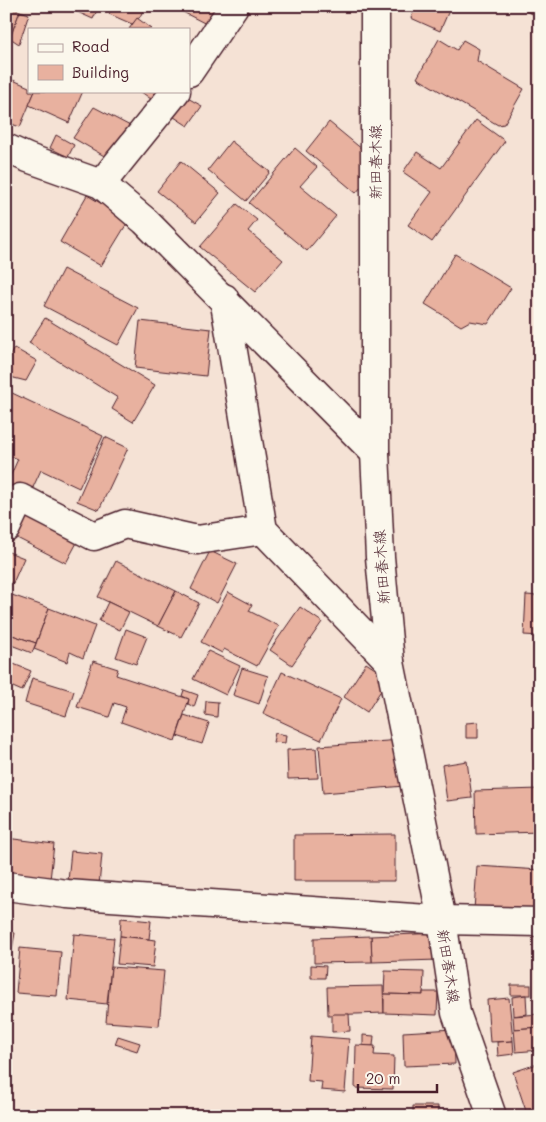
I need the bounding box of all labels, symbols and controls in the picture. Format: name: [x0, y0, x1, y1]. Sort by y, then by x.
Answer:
legend: [28, 28, 190, 92]
text: Road: [72, 36, 109, 56]
text: Building: [72, 62, 129, 82]
street label: 新田春木線: [365, 124, 385, 200]
street label: 新田春木線: [368, 529, 394, 605]
street label: 新田春木線: [433, 927, 465, 1005]
scale bar: [358, 1062, 437, 1094]
text: 20 m: [366, 1068, 400, 1088]

